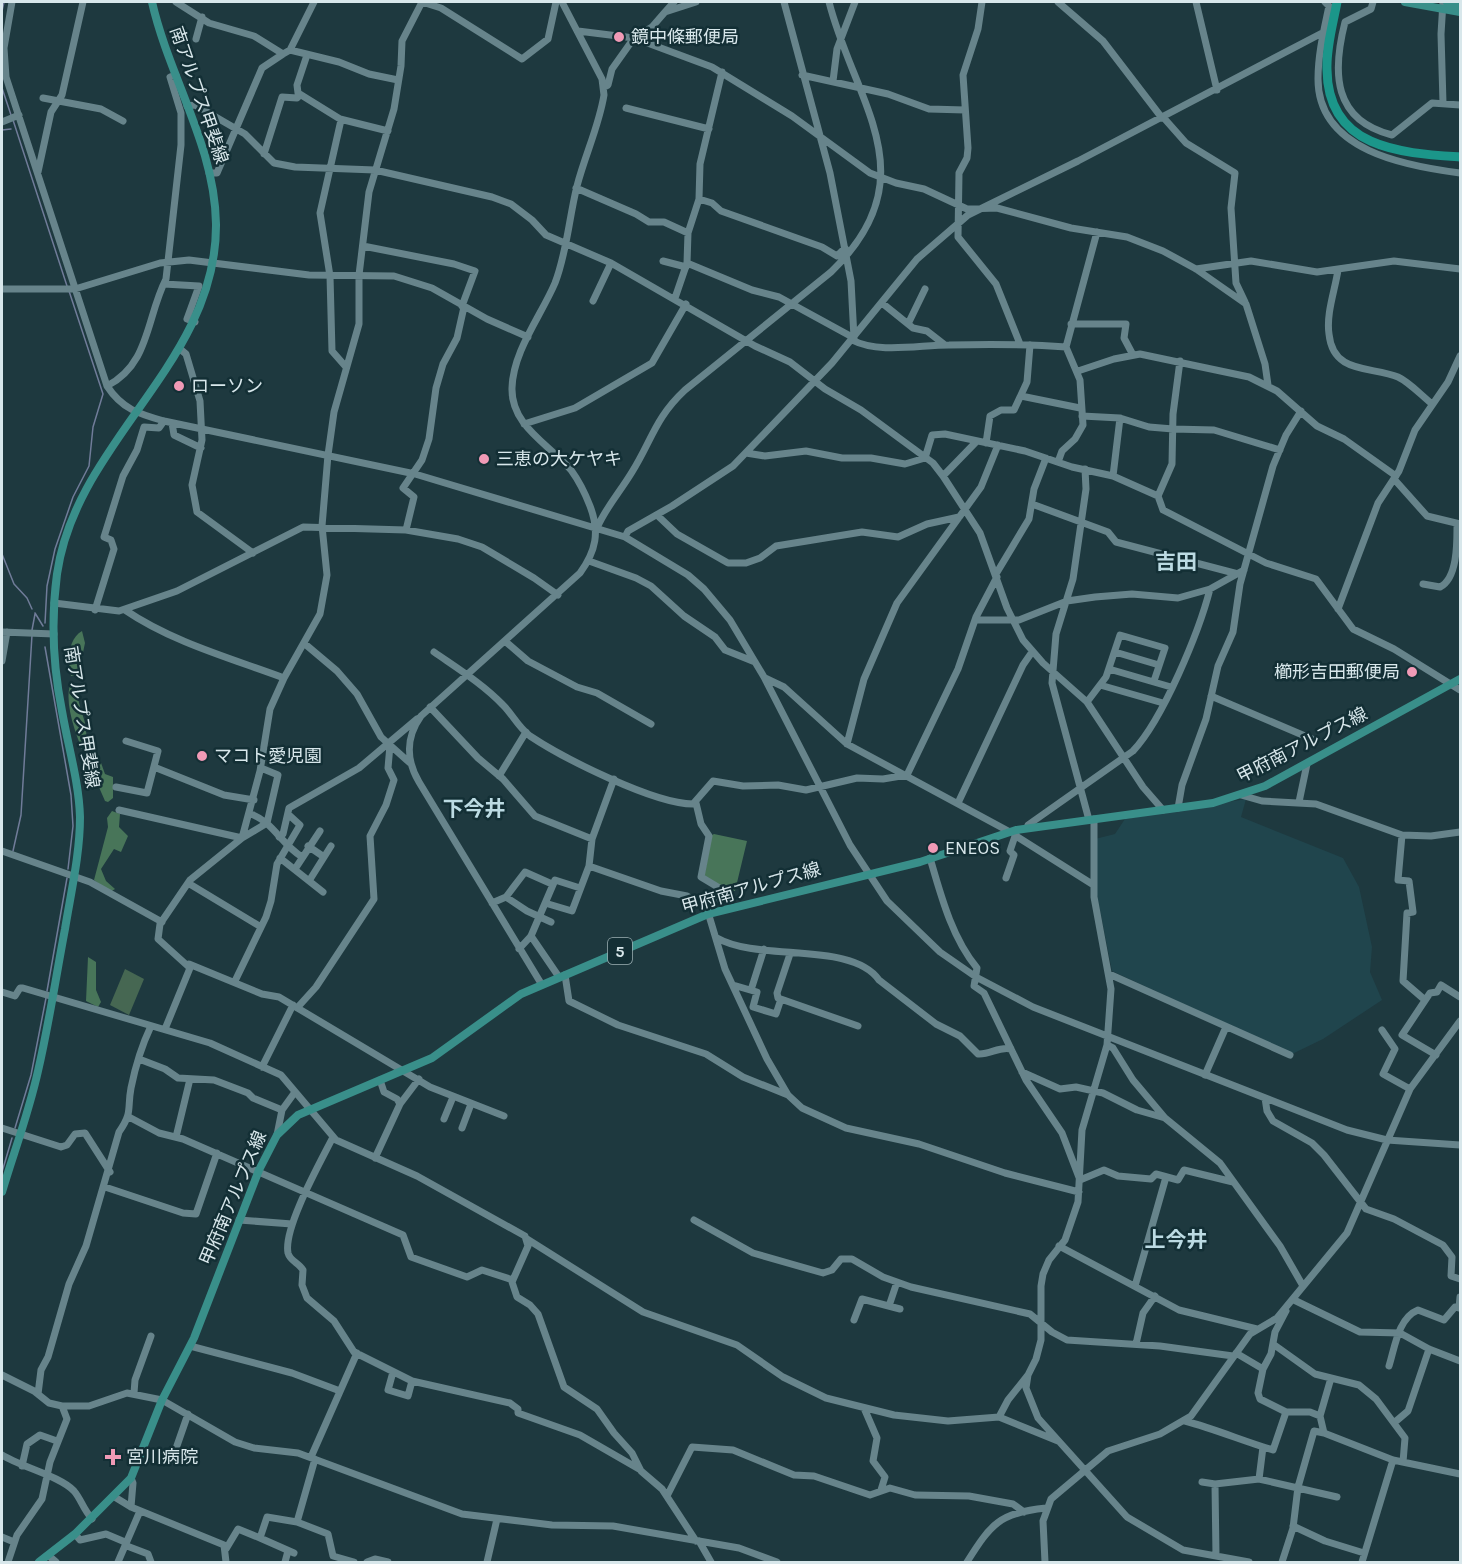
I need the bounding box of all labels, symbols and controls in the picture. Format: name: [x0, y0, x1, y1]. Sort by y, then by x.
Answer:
street label: 南アルプス甲斐線: [165, 23, 233, 167]
place label: 鏡中條郵便局: [631, 26, 739, 48]
marker: 鏡中條郵便局: [612, 30, 626, 44]
place label: ローソン: [191, 375, 263, 397]
marker: ローソン: [172, 379, 186, 393]
place label: 三恵の大ケヤキ: [496, 448, 622, 470]
marker: 三恵の大ケヤキ: [477, 452, 491, 466]
district label: 吉田: [1155, 550, 1197, 574]
street label: 南アルプス甲斐線: [60, 644, 104, 790]
place label: 櫛形吉田郵便局: [1274, 661, 1400, 683]
marker: 櫛形吉田郵便局: [1405, 665, 1419, 679]
street label: 甲府南アルプス線: [1233, 703, 1371, 787]
place label: マコト愛児園: [214, 745, 322, 767]
marker: マコト愛児園: [195, 749, 209, 763]
district label: 下今井: [443, 797, 506, 821]
place label: ENEOS: [945, 837, 1000, 859]
marker: ENEOS: [926, 841, 940, 855]
street label: 甲府南アルプス線: [679, 858, 823, 918]
road number: 5: [608, 938, 632, 964]
street label: 甲府南アルプス線: [195, 1128, 271, 1268]
district label: 上今井: [1145, 1228, 1208, 1252]
place label: 宮川病院: [126, 1446, 198, 1468]
marker: 宮川病院: [104, 1448, 122, 1466]

